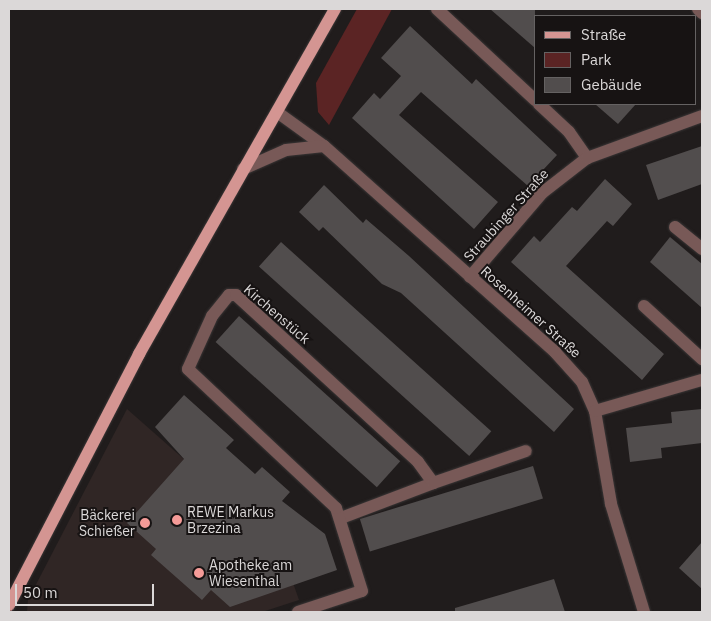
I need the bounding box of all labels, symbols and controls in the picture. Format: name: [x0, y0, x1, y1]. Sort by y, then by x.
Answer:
legend: [534, 15, 696, 105]
text: Straße: [581, 25, 626, 44]
text: Park: [581, 50, 611, 69]
text: Gebäude: [581, 75, 642, 94]
street label: Straubinger Straße: [460, 165, 552, 265]
street label: Rosenheimer Straße: [478, 263, 584, 361]
street label: Kirchenstück: [241, 281, 313, 347]
place label: REWE Markus Brzezina: [187, 504, 274, 536]
place label: Bäckerei Schießer: [79, 507, 135, 540]
marker: REWE Markus Brzezina: [171, 514, 183, 526]
marker: Bäckerei Schießer: [139, 517, 151, 529]
place label: Apotheke am Wiesenthal: [209, 557, 292, 590]
marker: Apotheke am Wiesenthal: [193, 567, 205, 579]
scale bar: [18, 574, 156, 606]
text: 50 m: [23, 583, 58, 602]

